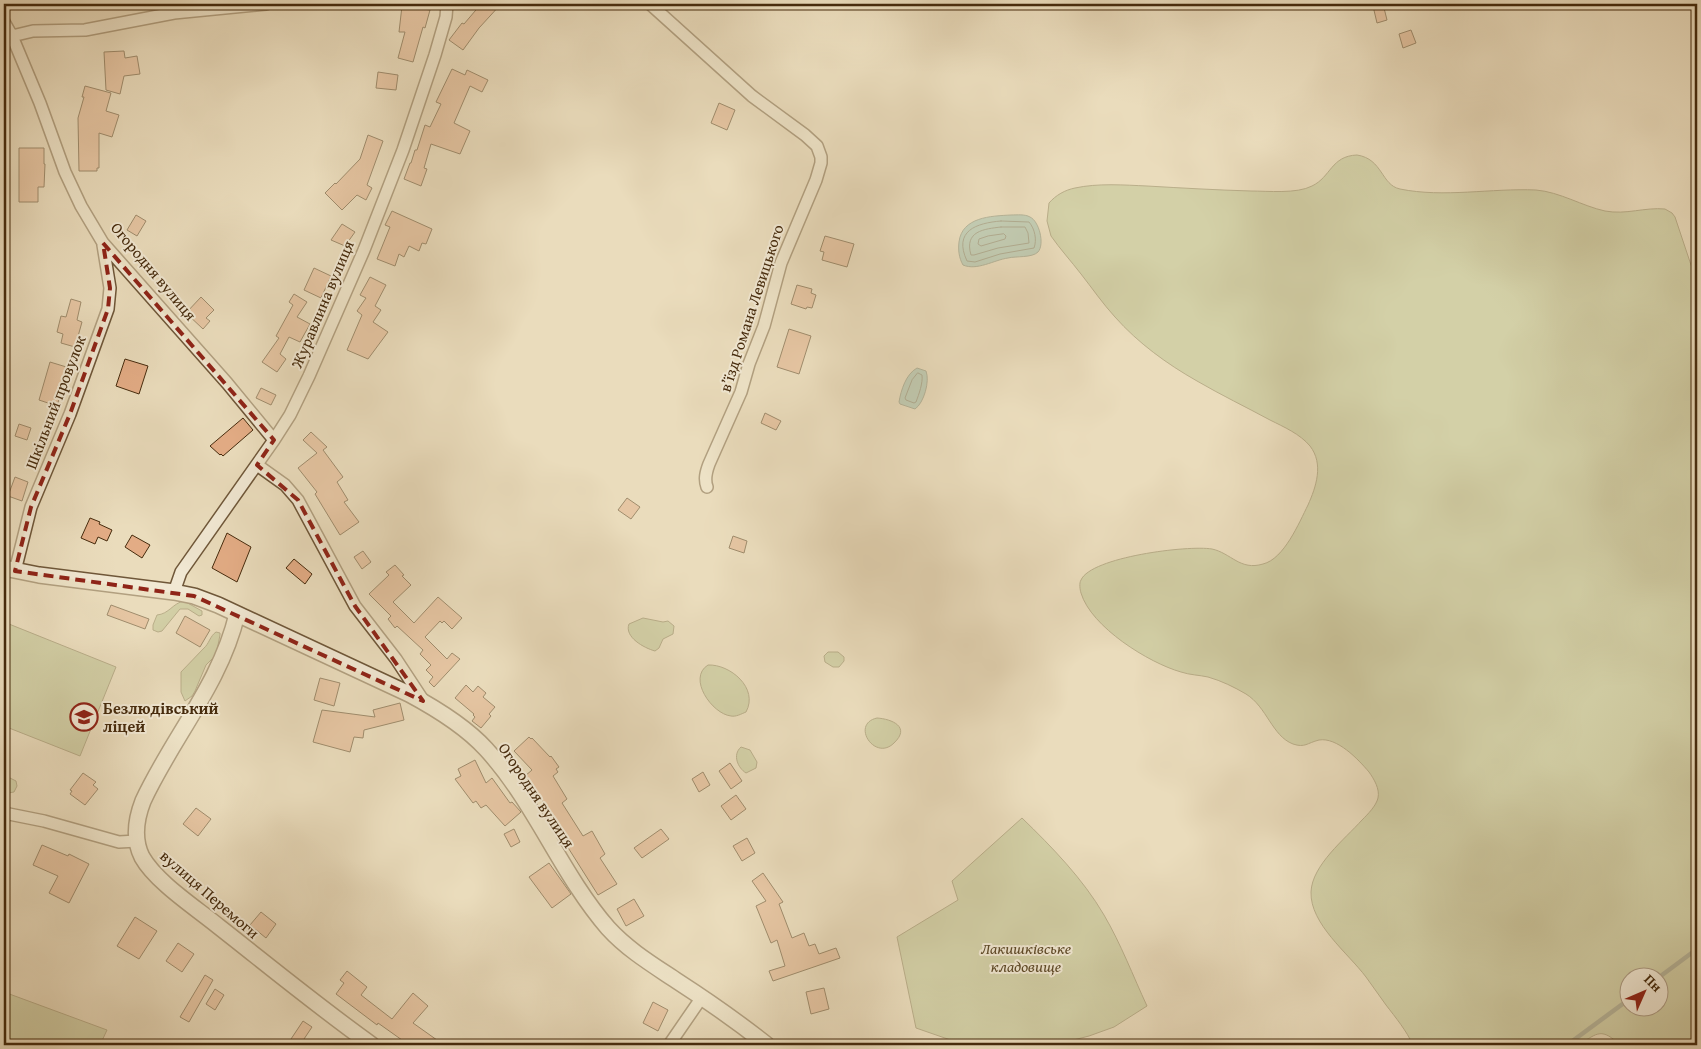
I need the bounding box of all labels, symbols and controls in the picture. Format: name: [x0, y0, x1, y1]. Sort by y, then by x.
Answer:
street label: Огородня вулиця: [105, 216, 203, 326]
street label: в’їзд Романа Левицького: [713, 221, 789, 395]
street label: Журавлина вулиця: [284, 236, 360, 372]
street label: Шкільний провулок: [18, 331, 92, 472]
place label: Безлюдівський ліцей: [103, 696, 218, 738]
school or university icon: Безлюдівський ліцей: [69, 702, 99, 732]
street label: Огородня вулиця: [493, 738, 581, 852]
street label: вулиця Перемоги: [155, 844, 265, 944]
park label: Лакишківське кладовище: [981, 936, 1072, 978]
north arrow: [1618, 966, 1668, 1016]
text: Пн: [1640, 969, 1667, 997]

